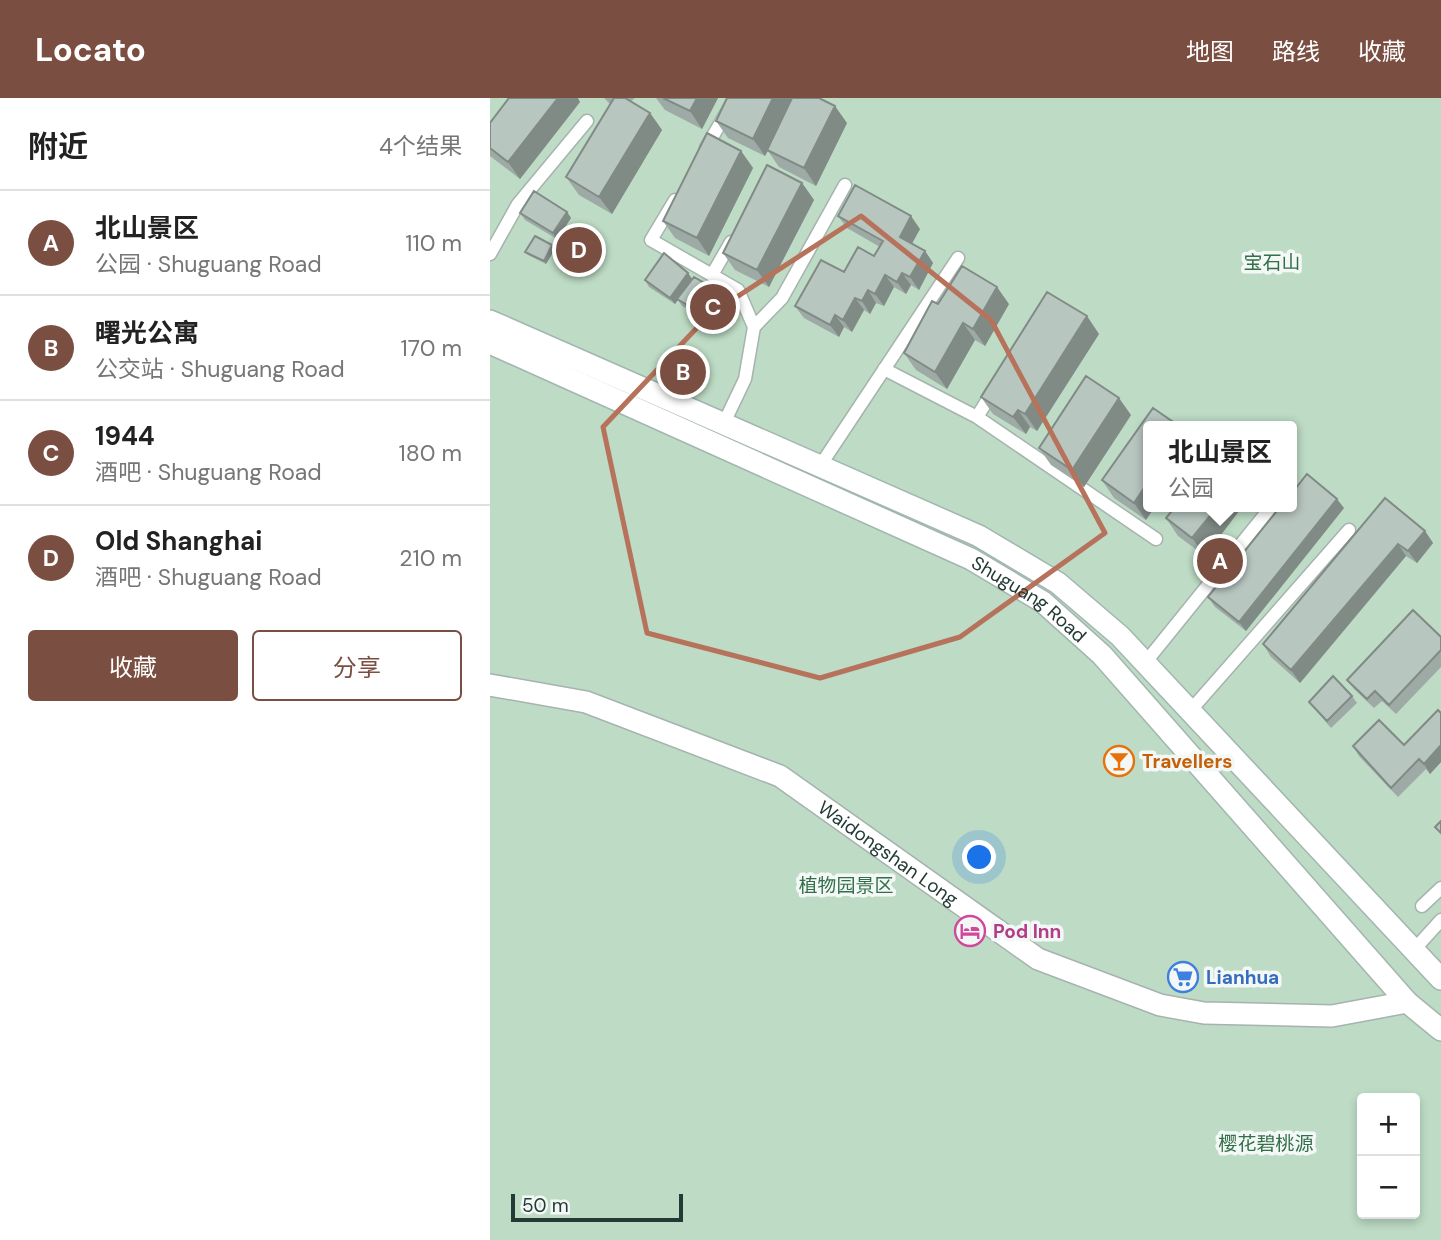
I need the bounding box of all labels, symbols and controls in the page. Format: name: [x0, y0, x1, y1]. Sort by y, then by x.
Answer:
text: Locato: [35, 28, 146, 71]
text: 地图: [1186, 36, 1234, 67]
text: 路线: [1272, 36, 1320, 67]
text: 收藏: [1358, 36, 1406, 67]
text: 附近: [28, 127, 88, 166]
text: 4个结果: [379, 131, 462, 161]
text: 北山景区: [95, 211, 199, 245]
pin: D: [556, 224, 602, 276]
text: A: [43, 228, 59, 258]
text: 110 m: [405, 228, 462, 258]
text: 公园 · Shuguang Road: [95, 249, 322, 279]
park label: 宝石山: [1243, 250, 1301, 275]
pin: C: [690, 281, 736, 333]
text: 曙光公寓: [95, 316, 199, 350]
text: B: [44, 333, 58, 363]
text: 170 m: [401, 333, 462, 363]
pin: B: [660, 346, 706, 398]
text: 公交站 · Shuguang Road: [95, 354, 345, 384]
text: 1944: [95, 419, 155, 453]
popup: [1143, 421, 1297, 512]
text: 北山景区: [1168, 435, 1272, 469]
text: C: [43, 438, 59, 468]
text: 180 m: [398, 438, 462, 468]
text: 酒吧 · Shuguang Road: [95, 457, 322, 487]
text: 公园: [1168, 473, 1214, 503]
text: Old Shanghai: [95, 524, 262, 558]
pin: A: [1197, 535, 1243, 587]
text: D: [43, 543, 59, 573]
text: 210 m: [399, 543, 462, 573]
street label: Shuguang Road: [967, 550, 1092, 648]
text: 酒吧 · Shuguang Road: [95, 562, 322, 592]
button: 收藏: [28, 630, 238, 701]
button: 分享: [252, 630, 462, 701]
bar icon: Travellers: [1102, 744, 1136, 778]
place label: Travellers: [1142, 749, 1232, 774]
street label: Waidongshan Long: [813, 795, 963, 912]
your location: [962, 840, 996, 874]
park label: 植物园景区: [798, 873, 894, 898]
hotel icon: Pod Inn: [953, 914, 987, 948]
place label: Pod Inn: [993, 919, 1061, 944]
supermarket icon: Lianhua: [1166, 960, 1200, 994]
place label: Lianhua: [1206, 965, 1279, 990]
map controls: [1357, 1093, 1420, 1219]
button: +: [1357, 1093, 1420, 1156]
park label: 樱花碧桃源: [1218, 1131, 1314, 1156]
button: −: [1357, 1156, 1420, 1219]
scale bar: [511, 1191, 682, 1223]
text: 50 m: [522, 1193, 569, 1218]

